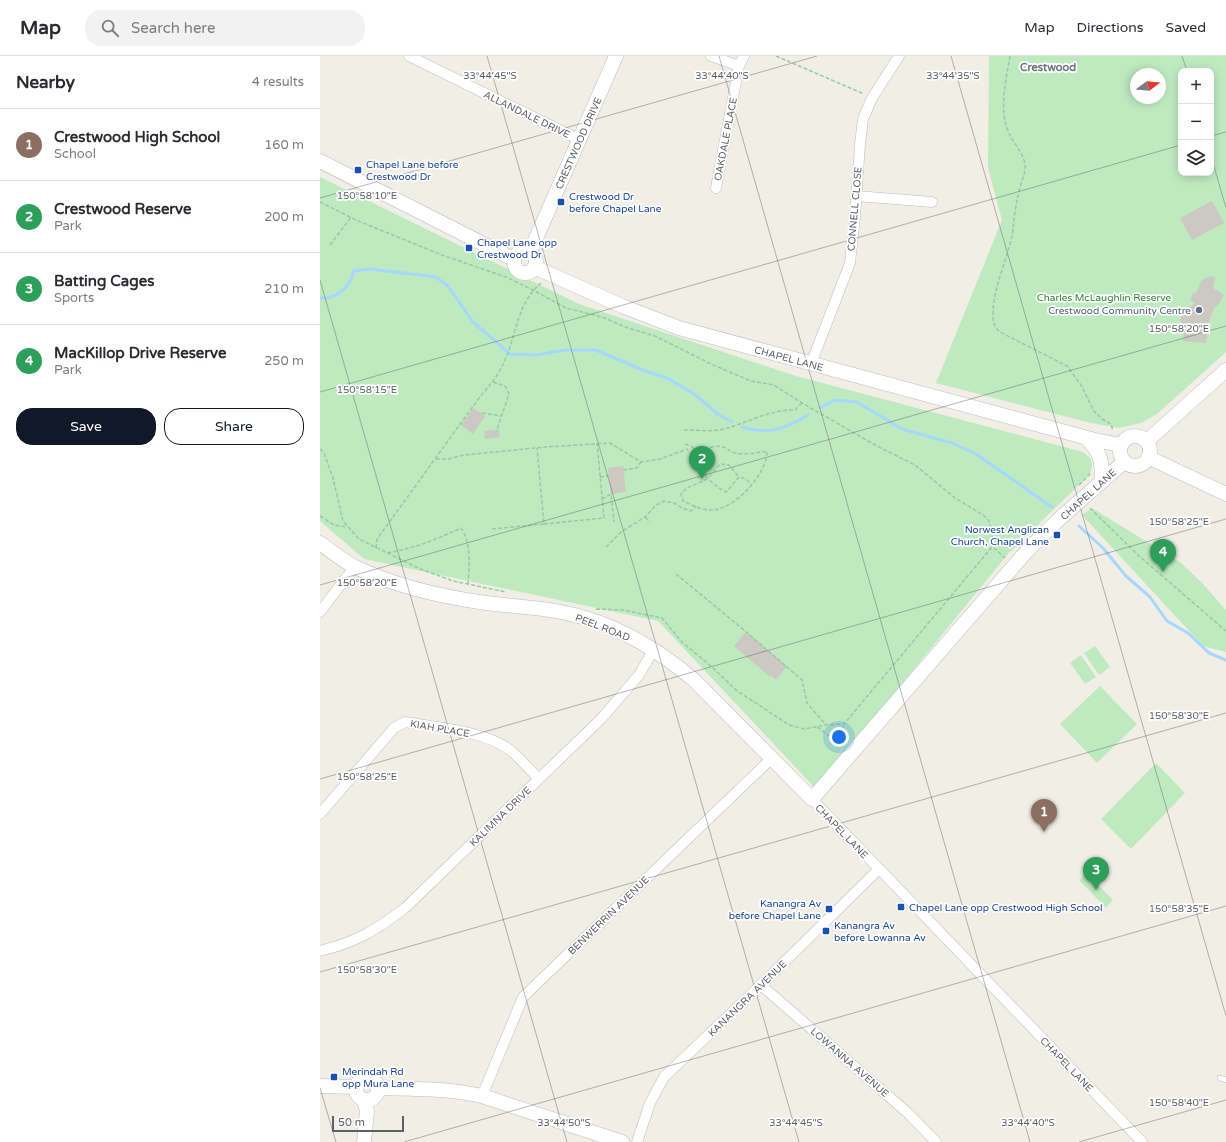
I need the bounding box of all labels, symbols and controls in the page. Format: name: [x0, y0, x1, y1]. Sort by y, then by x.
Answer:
search box: [85, 10, 365, 46]
text: Map: [20, 17, 61, 39]
icon: search: [99, 17, 121, 39]
text: Search here: [131, 19, 215, 37]
text: Map: [1024, 19, 1055, 36]
text: Directions: [1077, 19, 1144, 36]
text: Saved: [1166, 19, 1206, 36]
district label: Crestwood: [1020, 61, 1076, 74]
north arrow: [1130, 68, 1166, 104]
map controls: [1178, 68, 1214, 176]
button: +: [1178, 68, 1214, 104]
text: 33°44'45"S: [463, 70, 517, 82]
text: 33°44'40"S: [695, 70, 749, 82]
text: 33°44'35"S: [926, 70, 980, 82]
text: Nearby: [16, 72, 75, 93]
text: 4 results: [252, 74, 304, 90]
street label: ALLANDALE DRIVE: [481, 89, 572, 141]
street label: CRESTWOOD DRIVE: [553, 95, 605, 191]
street label: OAKDALE PLACE: [712, 97, 740, 182]
button: −: [1178, 104, 1214, 140]
text: Crestwood High School: [54, 128, 220, 146]
text: 1: [25, 137, 33, 153]
text: 160 m: [264, 137, 304, 153]
button: layers: [1178, 140, 1214, 176]
text: School: [54, 146, 96, 162]
place label: Chapel Lane before Crestwood Dr: [366, 159, 459, 183]
marker: Chapel Lane before Crestwood Dr: [353, 165, 363, 175]
street label: CONNELL CLOSE: [845, 166, 865, 252]
text: 150°58'10"E: [337, 190, 397, 202]
place label: Crestwood Dr before Chapel Lane: [569, 191, 662, 215]
marker: Crestwood Dr before Chapel Lane: [556, 197, 566, 207]
text: Crestwood Reserve: [54, 200, 191, 218]
text: 2: [25, 209, 33, 225]
text: 200 m: [264, 209, 304, 225]
text: Park: [54, 218, 82, 234]
place label: Chapel Lane opp Crestwood Dr: [477, 237, 557, 261]
marker: Chapel Lane opp Crestwood Dr: [464, 243, 474, 253]
text: Batting Cages: [54, 272, 154, 290]
text: 3: [25, 281, 33, 297]
text: 210 m: [264, 281, 304, 297]
text: Sports: [54, 290, 94, 306]
park label: Charles McLaughlin Reserve: [1037, 292, 1172, 304]
place label: Crestwood Community Centre: [1048, 305, 1191, 317]
marker: Crestwood Community Centre: [1194, 305, 1204, 315]
text: 150°58'20"E: [1149, 323, 1209, 335]
text: MacKillop Drive Reserve: [54, 344, 226, 362]
street label: CHAPEL LANE: [753, 344, 825, 374]
text: 4: [25, 353, 33, 369]
text: 250 m: [264, 353, 304, 369]
text: Park: [54, 362, 82, 378]
text: 150°58'15"E: [337, 384, 397, 396]
button: Save: [16, 408, 156, 445]
button: Share: [164, 408, 304, 445]
pin: 2: [689, 446, 715, 479]
street label: CHAPEL LANE: [1058, 467, 1119, 523]
text: 150°58'25"E: [1149, 516, 1209, 528]
place label: Norwest Anglican Church, Chapel Lane: [951, 524, 1049, 548]
marker: Norwest Anglican Church, Chapel Lane: [1052, 530, 1062, 540]
pin: 4: [1150, 539, 1176, 572]
text: 150°58'20"E: [337, 577, 397, 589]
street label: PEEL ROAD: [573, 612, 632, 644]
text: 150°58'30"E: [1149, 710, 1209, 722]
street label: KIAH PLACE: [409, 718, 470, 740]
your location: [829, 727, 849, 747]
text: 150°58'25"E: [337, 771, 397, 783]
street label: KALIMNA DRIVE: [467, 784, 534, 849]
pin: 1: [1031, 799, 1057, 832]
street label: CHAPEL LANE: [812, 802, 870, 861]
pin: 3: [1083, 857, 1109, 890]
street label: BENWERRIN AVENUE: [566, 874, 652, 958]
place label: Kanangra Av before Chapel Lane: [729, 898, 822, 922]
marker: Chapel Lane opp Crestwood High School: [896, 902, 906, 912]
place label: Chapel Lane opp Crestwood High School: [909, 902, 1103, 914]
text: 150°58'35"E: [1149, 903, 1209, 915]
marker: Kanangra Av before Chapel Lane: [824, 904, 834, 914]
place label: Kanangra Av before Lowanna Av: [834, 920, 926, 944]
marker: Kanangra Av before Lowanna Av: [821, 926, 831, 936]
street label: KANANGRA AVENUE: [706, 958, 789, 1039]
text: 150°58'30"E: [337, 964, 397, 976]
street label: LOWANNA AVENUE: [808, 1025, 891, 1100]
street label: CHAPEL LANE: [1037, 1035, 1095, 1094]
place label: Merindah Rd opp Mura Lane: [342, 1066, 414, 1090]
marker: Merindah Rd opp Mura Lane: [329, 1072, 339, 1082]
text: 150°58'40"E: [1149, 1097, 1209, 1109]
scale bar: [332, 1114, 404, 1133]
text: 50 m: [338, 1116, 365, 1129]
text: 33°44'50"S: [537, 1117, 591, 1129]
text: 33°44'45"S: [769, 1117, 823, 1129]
text: 33°44'40"S: [1001, 1117, 1055, 1129]

